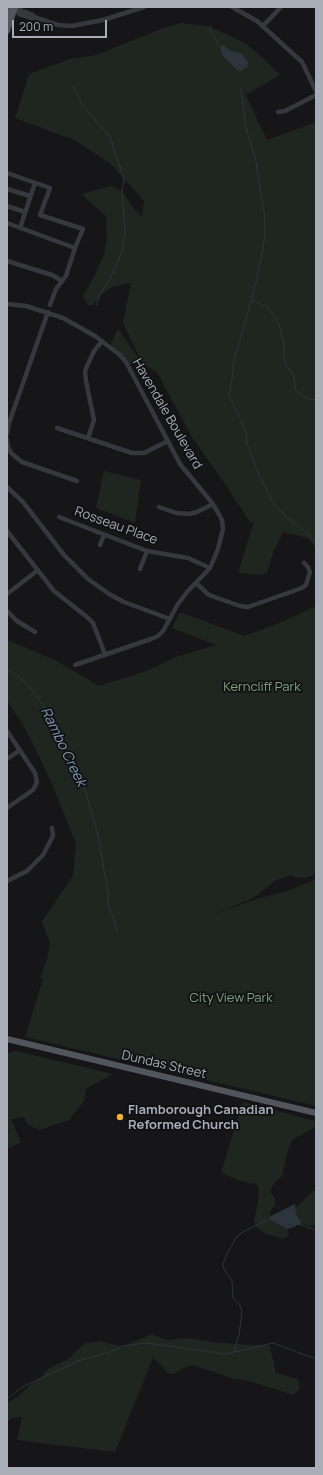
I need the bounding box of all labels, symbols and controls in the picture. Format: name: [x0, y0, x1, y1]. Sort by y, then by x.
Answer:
scale bar: [14, 12, 109, 38]
text: 200 m: [19, 18, 53, 35]
street label: Havendale Boulevard: [129, 356, 205, 472]
street label: Rosseau Place: [72, 504, 160, 548]
park label: Kerncliff Park: [223, 679, 301, 695]
water label: Rambo Creek: [37, 705, 89, 789]
park label: City View Park: [189, 990, 273, 1006]
street label: Dundas Street: [120, 1048, 208, 1082]
place label: Flamborough Canadian Reformed Church: [128, 1102, 274, 1133]
marker: Flamborough Canadian Reformed Church: [115, 1112, 125, 1122]

